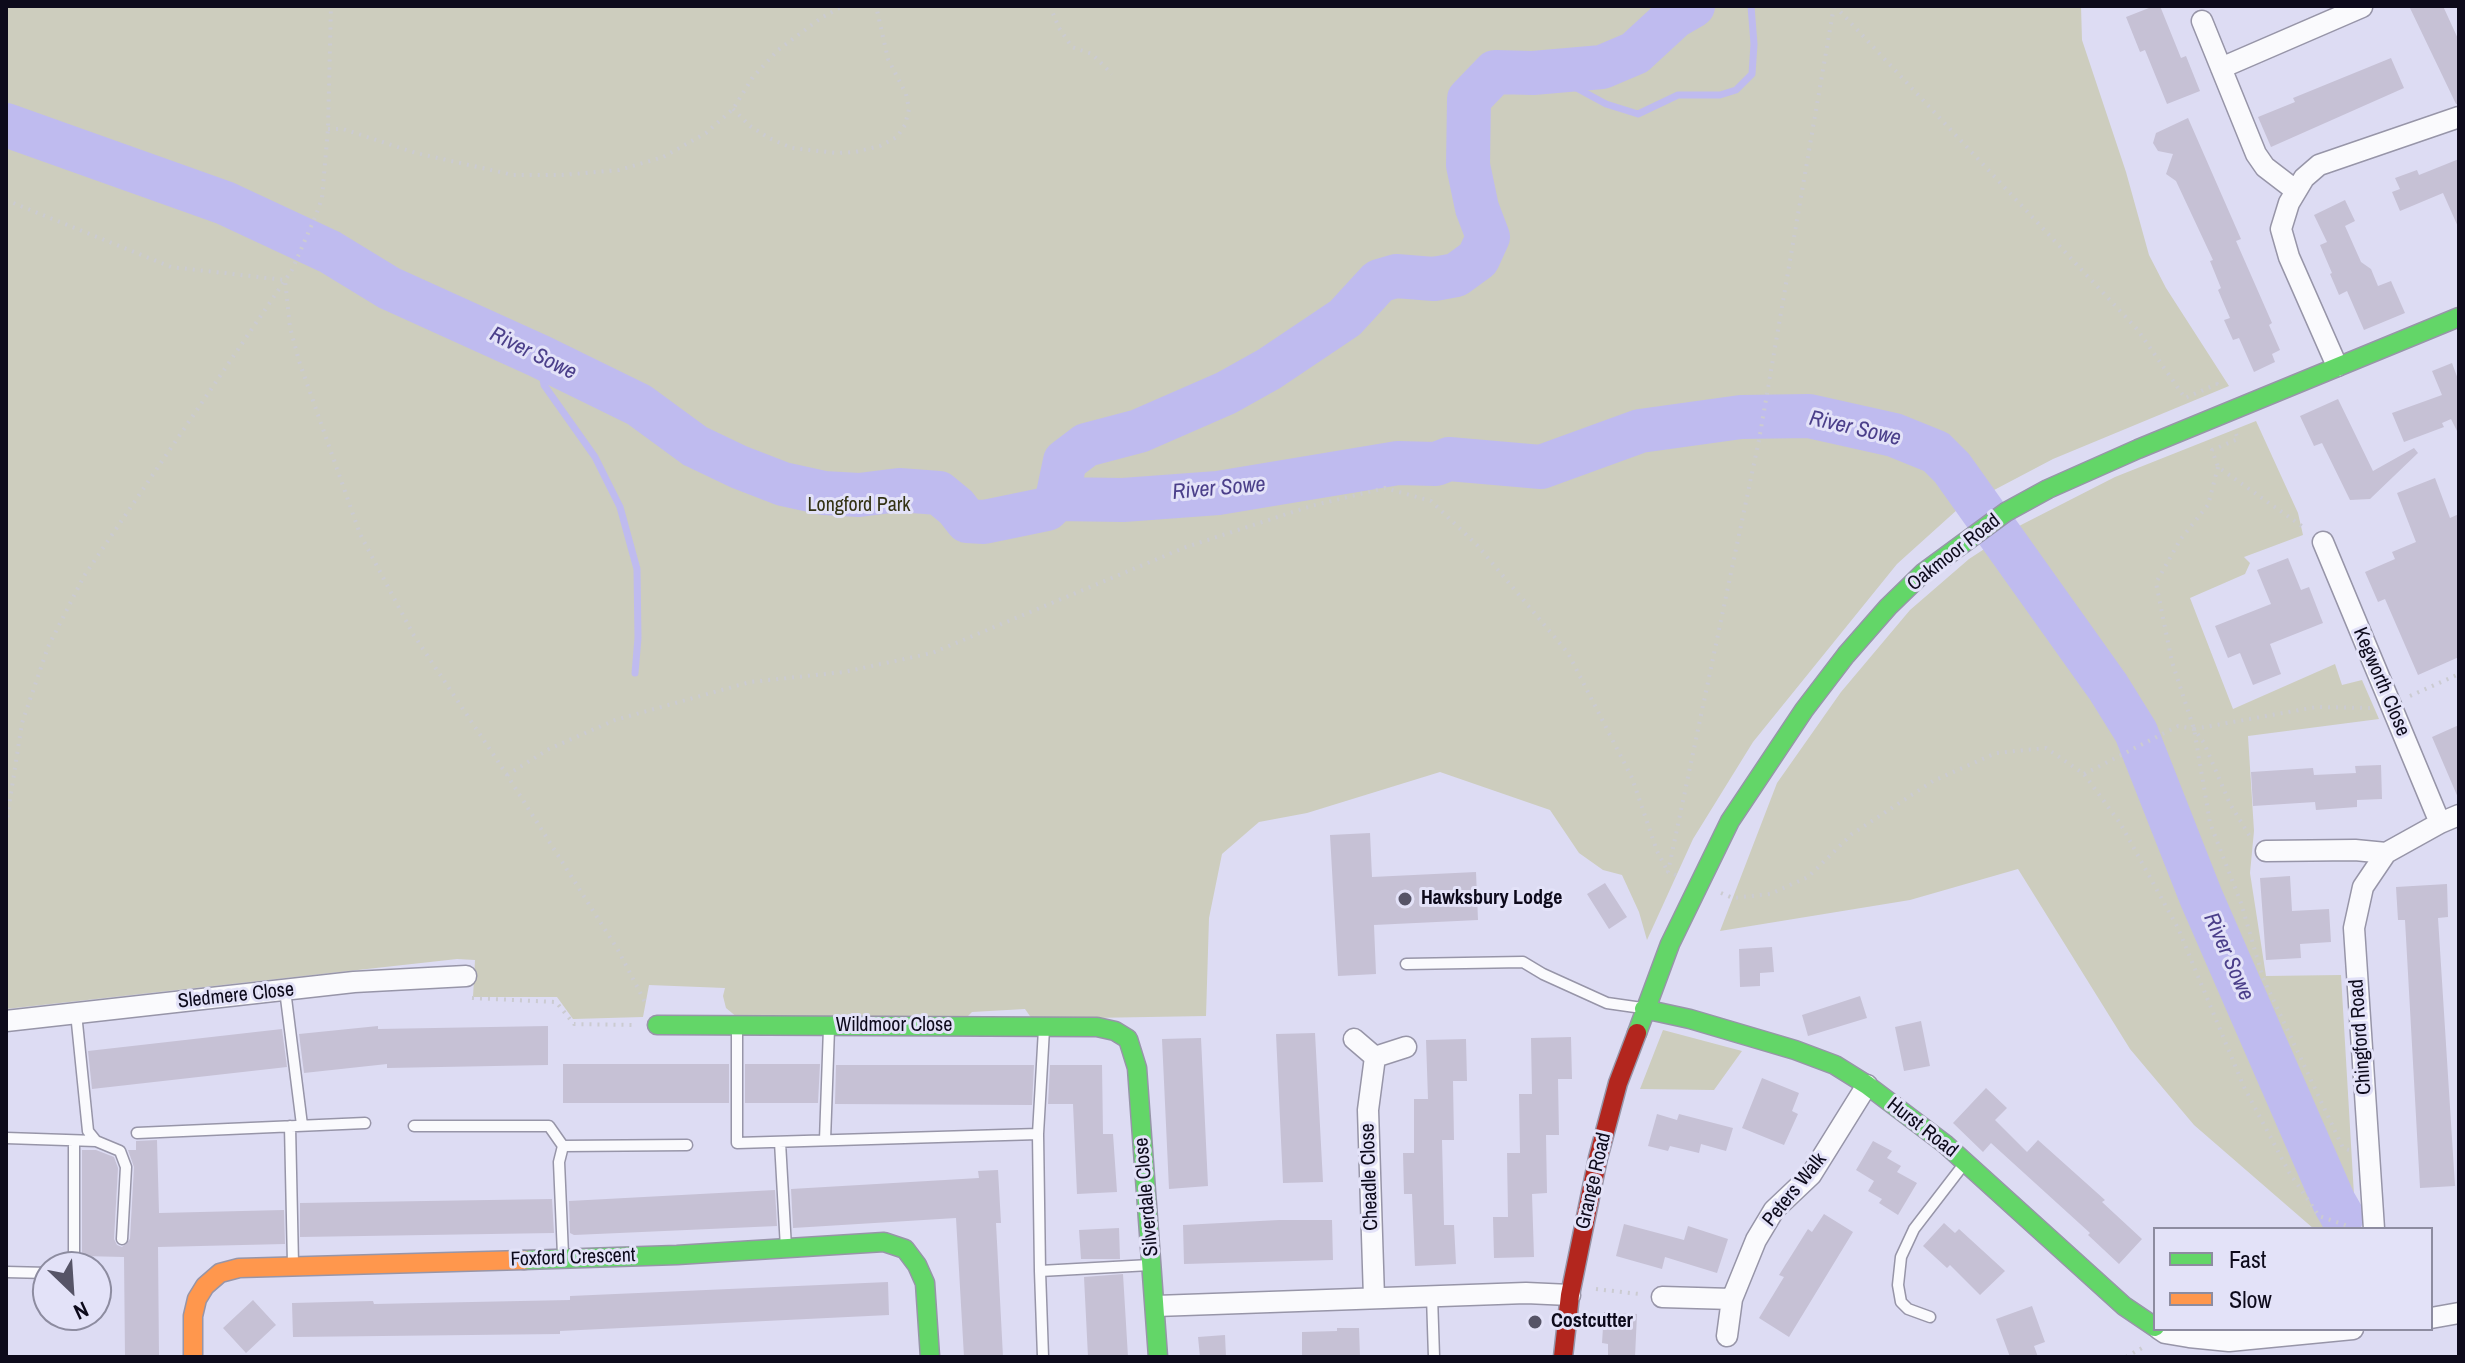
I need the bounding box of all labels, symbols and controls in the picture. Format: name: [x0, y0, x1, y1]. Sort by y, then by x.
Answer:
water label: River Sowe: [485, 322, 581, 386]
water label: River Sowe: [1807, 406, 1903, 452]
water label: River Sowe: [1171, 472, 1267, 506]
park label: Longford Park: [807, 494, 911, 518]
street label: Oakmoor Road: [1903, 509, 2005, 597]
street label: Kegworth Close: [2347, 624, 2415, 740]
place label: Hawksbury Lodge: [1421, 887, 1562, 911]
marker: Hawksbury Lodge: [1396, 890, 1414, 908]
water label: River Sowe: [2197, 909, 2259, 1005]
street label: Sledmere Close: [177, 978, 295, 1014]
street label: Chingford Road: [2345, 978, 2377, 1096]
street label: Wildmoor Close: [836, 1014, 952, 1038]
street label: Hurst Road: [1882, 1093, 1962, 1163]
street label: Cheadle Close: [1356, 1123, 1384, 1231]
street label: Grange Road: [1571, 1130, 1617, 1232]
street label: Silverdale Close: [1130, 1136, 1164, 1258]
street label: Peters Walk: [1758, 1148, 1832, 1232]
legend: [2153, 1227, 2433, 1331]
text: Fast: [2229, 1243, 2266, 1275]
street label: Foxford Crescent: [510, 1244, 636, 1272]
north arrow: [32, 1251, 112, 1331]
text: Slow: [2229, 1283, 2272, 1315]
text: N: [69, 1295, 94, 1327]
place label: Costcutter: [1551, 1310, 1633, 1334]
marker: Costcutter: [1526, 1313, 1544, 1331]

